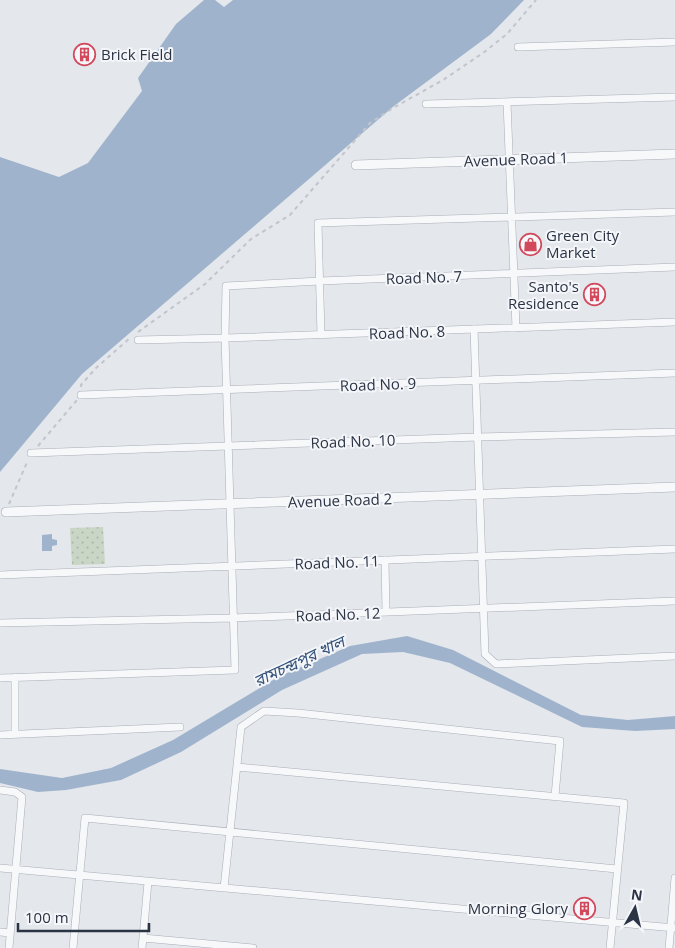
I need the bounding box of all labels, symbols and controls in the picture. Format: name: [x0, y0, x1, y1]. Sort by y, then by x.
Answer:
building icon: Brick Field: [73, 42, 97, 66]
place label: Brick Field: [101, 44, 172, 64]
street label: Avenue Road 1: [463, 147, 569, 171]
place label: Green City Market: [546, 225, 620, 262]
shop icon: Green City Market: [518, 232, 542, 256]
street label: Road No. 7: [385, 266, 463, 288]
place label: Santo's Residence: [508, 276, 579, 313]
building icon: Santo's Residence: [583, 283, 607, 307]
street label: Road No. 8: [368, 321, 446, 343]
street label: Road No. 9: [339, 373, 417, 395]
street label: Road No. 10: [310, 430, 396, 452]
street label: Avenue Road 2: [287, 488, 393, 512]
street label: Road No. 11: [294, 551, 380, 573]
street label: Road No. 12: [295, 603, 381, 625]
water label: রামচন্দ্রপুর খাল: [250, 629, 351, 692]
north arrow: [610, 883, 660, 933]
text: N: [630, 884, 644, 905]
building icon: Morning Glory: [572, 896, 596, 920]
place label: Morning Glory: [468, 898, 568, 918]
scale bar: [18, 900, 149, 932]
text: 100 m: [25, 907, 69, 927]

